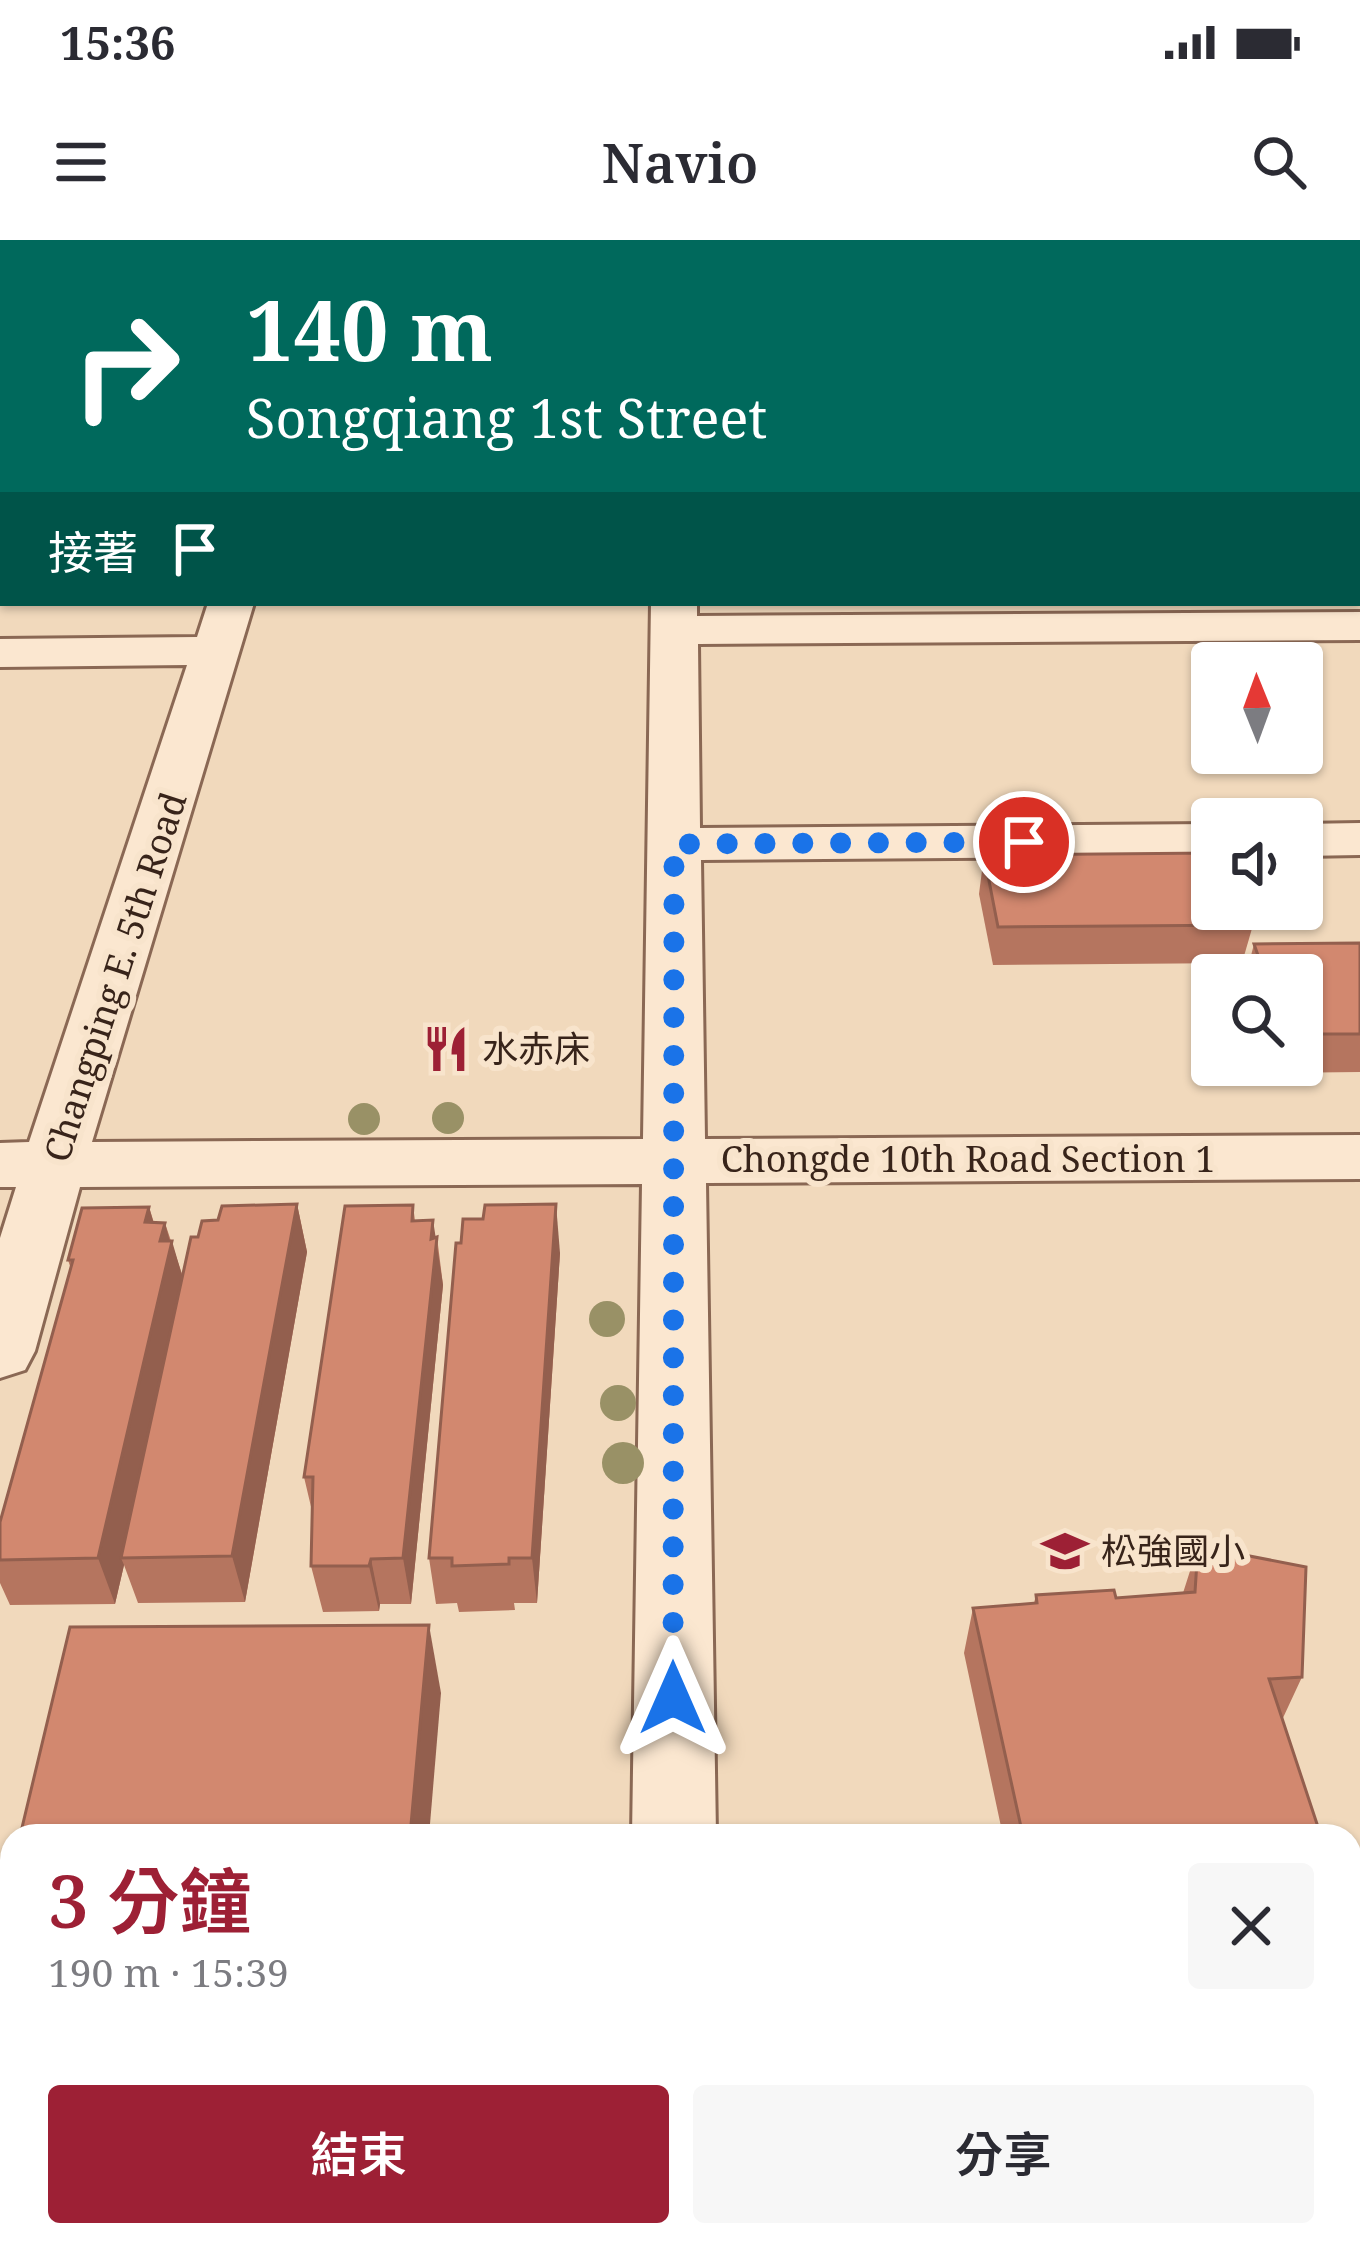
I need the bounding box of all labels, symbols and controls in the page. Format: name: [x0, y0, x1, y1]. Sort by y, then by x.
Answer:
text: 15:36: [60, 12, 175, 73]
text: Navio: [602, 125, 758, 199]
icon: menu: [48, 129, 114, 195]
icon: search: [1246, 129, 1312, 195]
text: 140 m: [246, 271, 493, 386]
icon: right: [48, 288, 204, 444]
text: Songqiang 1st Street: [246, 380, 767, 454]
icon: arrive: [162, 516, 228, 582]
text: 接著: [48, 521, 138, 582]
north arrow: [1191, 642, 1323, 774]
map controls: [1191, 642, 1323, 1086]
street label: Changping E. 5th Road: [32, 786, 197, 1168]
pin: [973, 791, 1075, 893]
button: sound: [1191, 798, 1323, 930]
icon: arrive: [991, 809, 1057, 875]
button: search: [1191, 954, 1323, 1086]
restaurant icon: 水赤床: [421, 1024, 471, 1074]
place label: 水赤床: [482, 1024, 590, 1073]
street label: Chongde 10th Road Section 1: [721, 1134, 1215, 1183]
school or university icon: 松強國小: [1040, 1526, 1090, 1576]
place label: 松強國小: [1101, 1526, 1245, 1575]
position arrow: [610, 1635, 736, 1761]
text: 3 分鐘: [48, 1851, 251, 1949]
button: close: [1188, 1863, 1314, 1989]
text: 190 m · 15:39: [48, 1945, 289, 1998]
button: 結束: [48, 2085, 669, 2223]
button: 分享: [693, 2085, 1314, 2223]

